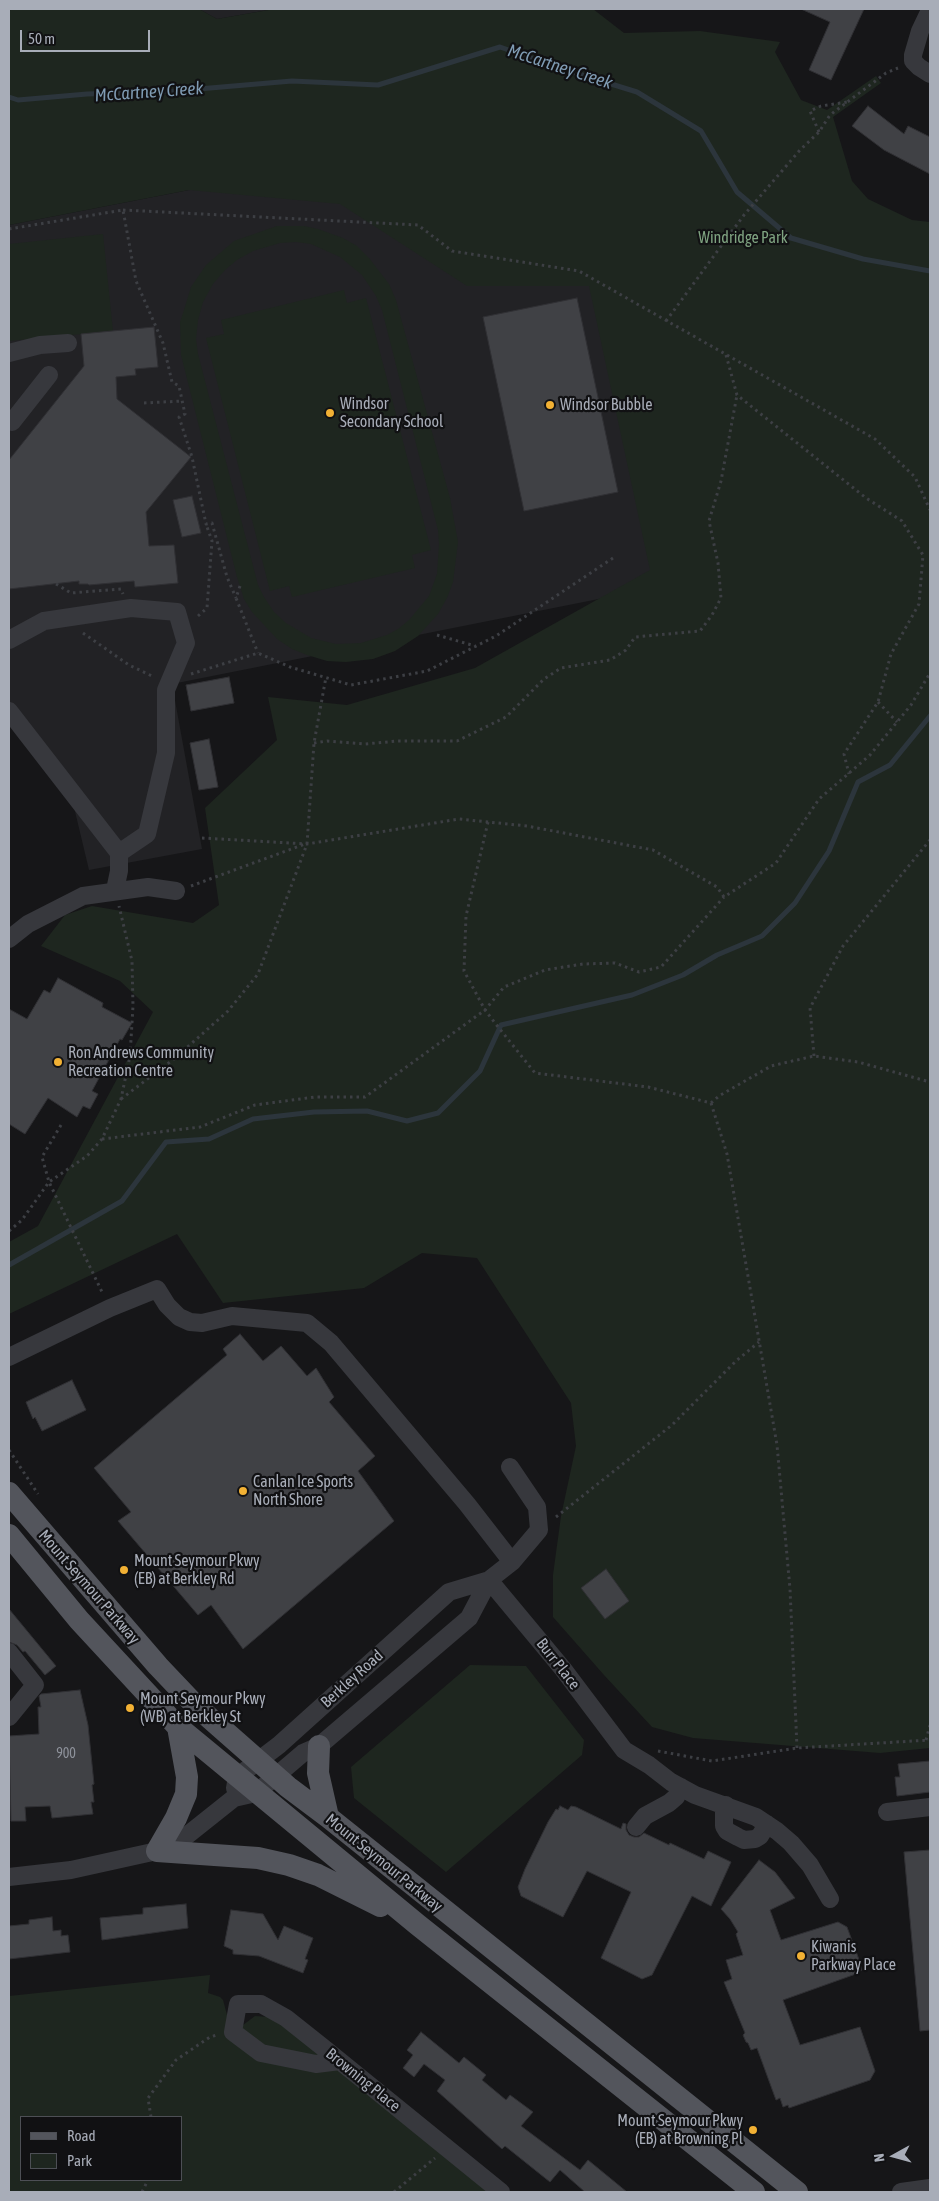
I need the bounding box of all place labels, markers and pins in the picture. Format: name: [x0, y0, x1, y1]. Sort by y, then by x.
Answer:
place label: Windsor Secondary School: [340, 394, 443, 432]
place label: Windsor Bubble: [560, 395, 653, 415]
marker: Windsor Bubble: [544, 399, 556, 411]
marker: Windsor Secondary School: [324, 407, 336, 419]
place label: Ron Andrews Community Recreation Centre: [68, 1043, 214, 1081]
marker: Ron Andrews Community Recreation Centre: [52, 1056, 64, 1068]
place label: Canlan Ice Sports North Shore: [253, 1472, 353, 1510]
marker: Canlan Ice Sports North Shore: [237, 1485, 249, 1497]
place label: Mount Seymour Pkwy (EB) at Berkley Rd: [134, 1551, 260, 1589]
marker: Mount Seymour Pkwy (EB) at Berkley Rd: [118, 1564, 130, 1576]
place label: Mount Seymour Pkwy (WB) at Berkley St: [140, 1689, 266, 1727]
marker: Mount Seymour Pkwy (WB) at Berkley St: [124, 1702, 136, 1714]
place label: Kiwanis Parkway Place: [811, 1937, 896, 1975]
marker: Kiwanis Parkway Place: [795, 1950, 807, 1962]
place label: Mount Seymour Pkwy (EB) at Browning Pl: [617, 2111, 743, 2149]
marker: Mount Seymour Pkwy (EB) at Browning Pl: [747, 2124, 759, 2136]

